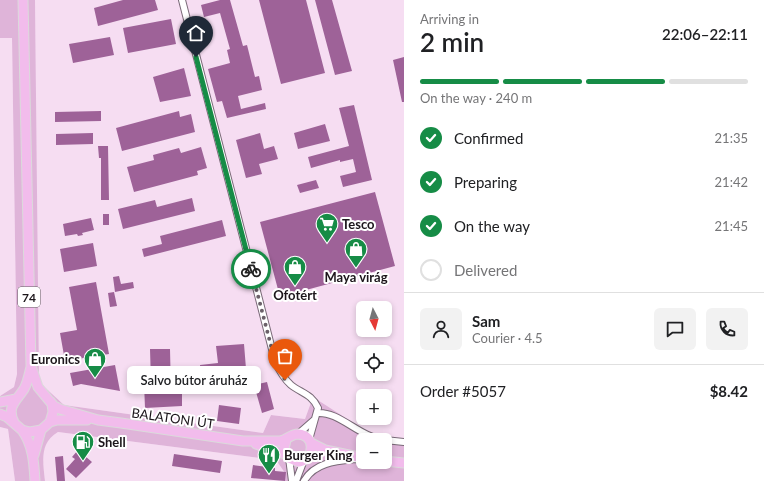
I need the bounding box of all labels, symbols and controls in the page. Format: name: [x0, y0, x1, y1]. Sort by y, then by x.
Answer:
text: Arriving in: [420, 11, 479, 27]
pin: [179, 16, 213, 57]
icon: home: [185, 22, 207, 44]
text: 22:06–22:11: [662, 25, 748, 43]
text: 2 min: [420, 26, 484, 58]
text: On the way · 240 m: [420, 90, 532, 106]
icon: check: [420, 127, 442, 149]
text: Confirmed: [454, 129, 523, 147]
text: 21:35: [715, 130, 748, 146]
icon: check: [420, 171, 442, 193]
text: Preparing: [454, 173, 517, 191]
text: 21:42: [715, 174, 748, 190]
supermarket icon: Tesco: [314, 211, 340, 244]
icon: check: [420, 215, 442, 237]
place label: Tesco: [342, 216, 375, 232]
text: On the way: [454, 217, 530, 235]
text: 21:45: [715, 218, 748, 234]
shop icon: Maya virág: [343, 236, 369, 269]
courier: [231, 249, 271, 289]
shop icon: Ofotért: [282, 254, 308, 287]
icon: bike: [240, 258, 262, 280]
text: Delivered: [454, 261, 517, 279]
place label: Maya virág: [324, 269, 388, 285]
road number: 74: [18, 287, 40, 307]
place label: Ofotért: [273, 287, 317, 303]
north arrow: [356, 301, 392, 337]
map controls: [356, 301, 392, 469]
button: person: [420, 308, 462, 350]
button: chat: [654, 308, 696, 350]
button: phone: [706, 308, 748, 350]
text: Sam: [472, 312, 500, 330]
text: Courier · 4.5: [472, 330, 543, 346]
pin: [268, 339, 302, 380]
icon: bag: [274, 345, 296, 367]
button: locate: [356, 345, 392, 381]
shop icon: Euronics: [82, 346, 108, 379]
place label: Euronics: [31, 351, 80, 367]
callout: Salvo bútor áruház: [127, 366, 261, 394]
text: Salvo bútor áruház: [141, 372, 247, 388]
text: Order #5057: [420, 382, 506, 400]
text: $8.42: [710, 382, 748, 400]
button: +: [356, 389, 392, 425]
street label: BALATONI ÚT: [131, 404, 216, 432]
fuel station icon: Shell: [70, 429, 96, 462]
button: −: [356, 433, 392, 469]
place label: Shell: [98, 434, 126, 450]
restaurant icon: Burger King: [256, 442, 282, 475]
place label: Burger King: [284, 447, 353, 463]

